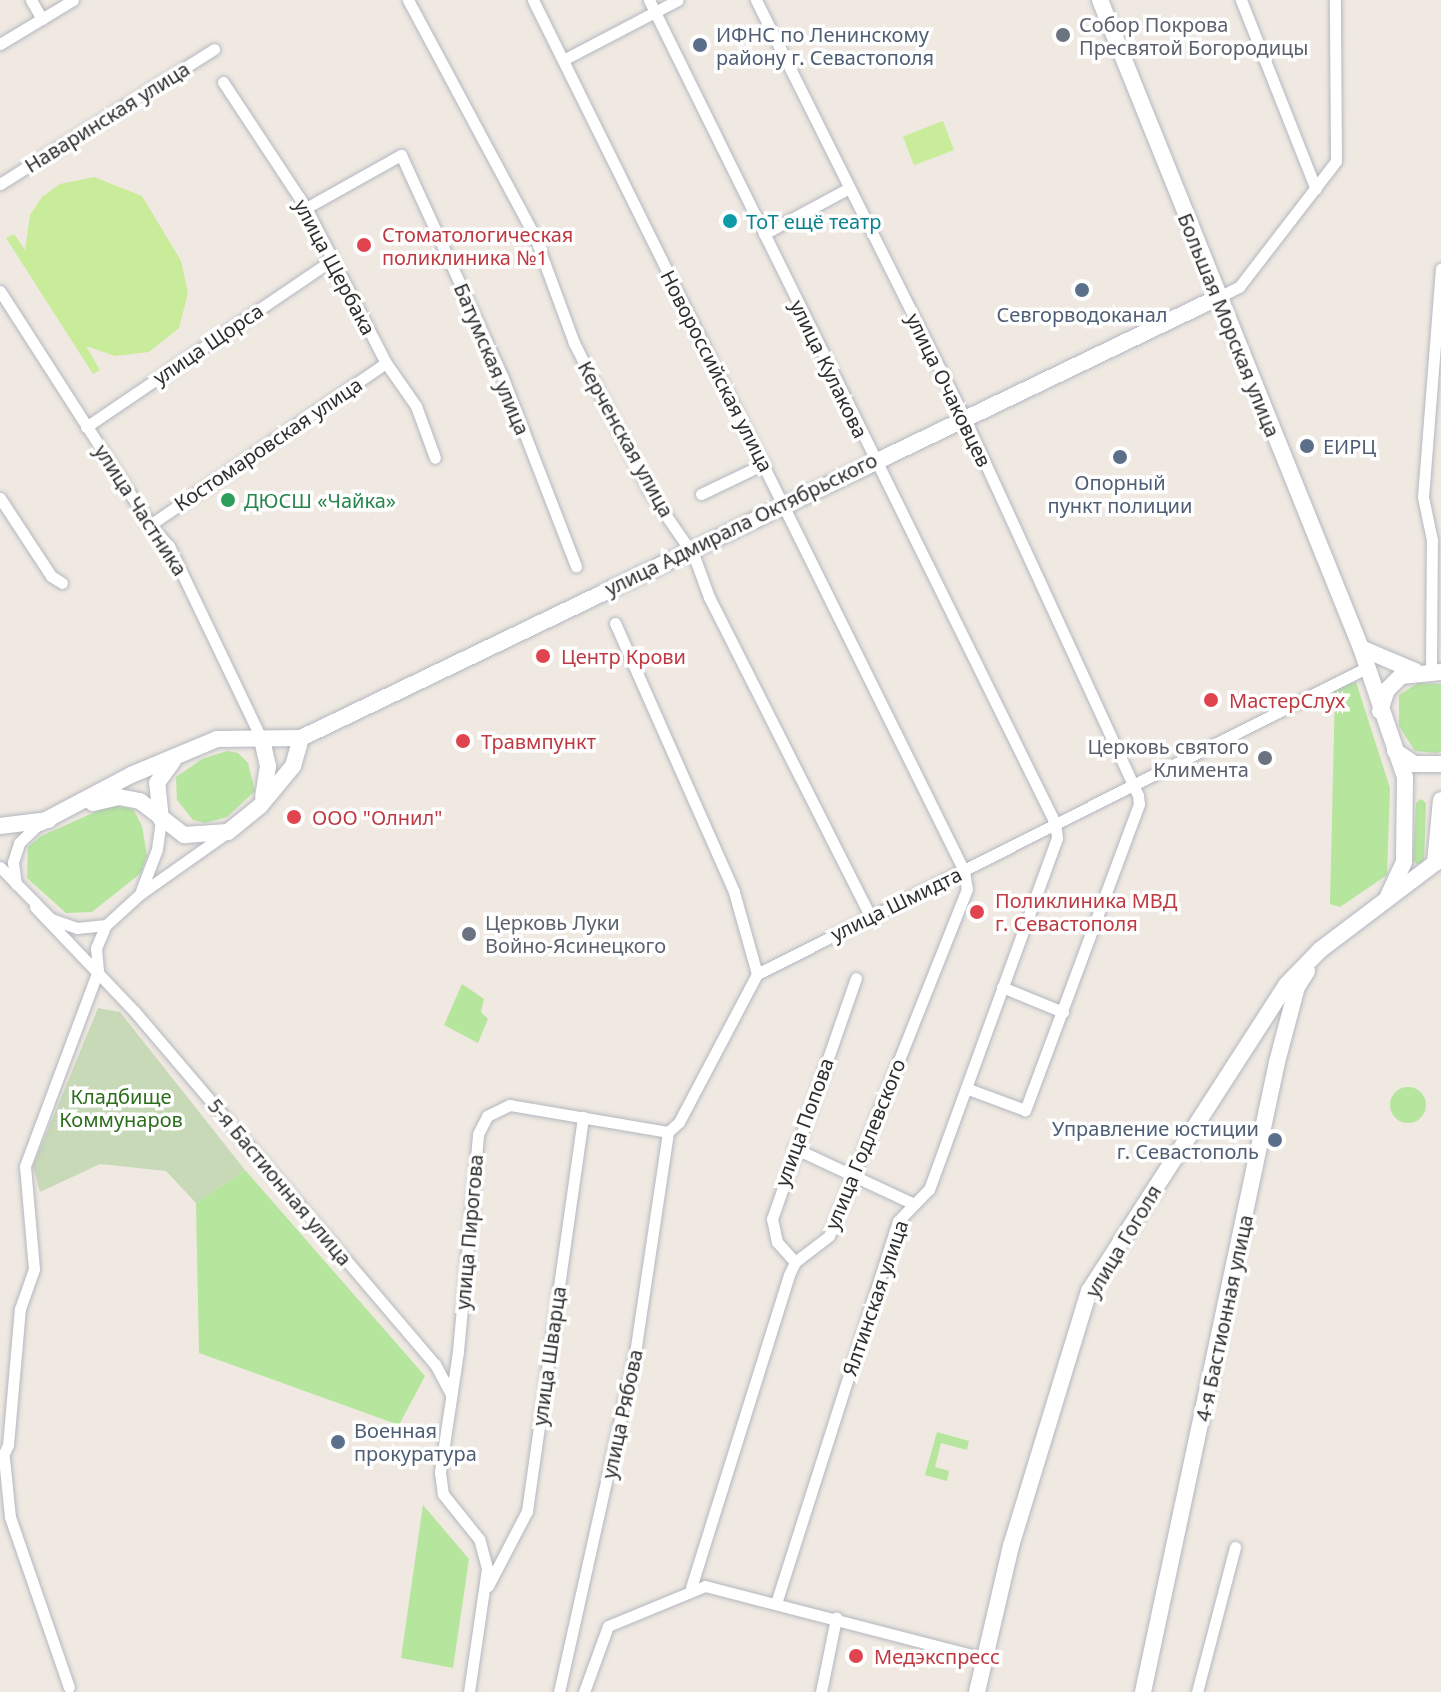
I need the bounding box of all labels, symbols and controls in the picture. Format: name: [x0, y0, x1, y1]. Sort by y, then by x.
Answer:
place label: Собор Покрова Пресвятой Богородицы: [1079, 12, 1309, 59]
place label: ИФНС по Ленинскому району г. Севастополя: [716, 22, 934, 69]
marker: Собор Покрова Пресвятой Богородицы: [1054, 26, 1072, 44]
marker: ИФНС по Ленинскому району г. Севастополя: [691, 36, 709, 54]
street label: Наваринская улица: [20, 57, 194, 177]
street label: улица Щербака: [289, 195, 381, 339]
place label: ТоТ ещё театр: [746, 209, 881, 233]
street label: Большая Морская улица: [1173, 210, 1285, 440]
marker: ТоТ ещё театр: [721, 212, 739, 230]
place label: Стоматологическая поликлиника №1: [382, 222, 573, 269]
marker: Стоматологическая поликлиника №1: [353, 234, 375, 256]
street label: Новороссийская улица: [656, 266, 778, 476]
street label: Батумская улица: [449, 279, 535, 439]
marker: Севгорводоканал: [1073, 281, 1091, 299]
street label: улица Кулакова: [785, 296, 873, 442]
street label: улица Щорса: [148, 298, 268, 390]
place label: Севгорводоканал: [996, 302, 1168, 326]
street label: улица Очаковцев: [901, 309, 997, 471]
street label: Керченская улица: [573, 357, 679, 521]
street label: Костомаровская улица: [170, 372, 366, 516]
place label: ЕИРЦ: [1323, 434, 1376, 458]
marker: ЕИРЦ: [1298, 437, 1316, 455]
street label: улица Частника: [90, 440, 192, 580]
street label: улица Адмирала Октябрьского: [601, 447, 881, 601]
marker: Опорный пункт полиции: [1111, 448, 1129, 466]
place label: Опорный пункт полиции: [1048, 470, 1192, 517]
place label: ДЮСШ «Чайка»: [244, 488, 396, 512]
marker: ДЮСШ «Чайка»: [219, 491, 237, 509]
place label: Центр Крови: [561, 644, 686, 668]
marker: Центр Крови: [532, 645, 554, 667]
place label: МастерСлух: [1229, 688, 1345, 712]
marker: МастерСлух: [1200, 689, 1222, 711]
place label: Травмпункт: [481, 729, 596, 753]
marker: Травмпункт: [452, 730, 474, 752]
place label: Церковь святого Климента: [1087, 734, 1249, 781]
marker: Церковь святого Климента: [1256, 749, 1274, 767]
place label: ООО "Олнил": [312, 805, 442, 829]
marker: ООО "Олнил": [283, 806, 305, 828]
street label: улица Шмидта: [827, 862, 965, 946]
place label: Поликлиника МВД г. Севастополя: [995, 888, 1177, 935]
marker: Поликлиника МВД г. Севастополя: [966, 901, 988, 923]
place label: Церковь Луки Войно-Ясинецкого: [485, 910, 666, 957]
marker: Церковь Луки Войно-Ясинецкого: [460, 925, 478, 943]
street label: улица Попова: [770, 1055, 838, 1189]
street label: улица Годлевского: [820, 1055, 910, 1233]
park label: Кладбище Коммунаров: [59, 1084, 183, 1131]
street label: 5-я Бастионная улица: [203, 1094, 357, 1270]
place label: Управление юстиции г. Севастополь: [1052, 1116, 1259, 1163]
marker: Управление юстиции г. Севастополь: [1266, 1131, 1284, 1149]
street label: улица Пирогова: [450, 1153, 488, 1311]
street label: улица Гоголя: [1080, 1180, 1166, 1302]
street label: 4-я Бастионная улица: [1190, 1213, 1258, 1423]
street label: Ялтинская улица: [837, 1217, 913, 1379]
street label: улица Шварца: [527, 1285, 571, 1427]
street label: улица Рябова: [597, 1347, 647, 1481]
place label: Военная прокуратура: [354, 1418, 477, 1465]
marker: Военная прокуратура: [329, 1433, 347, 1451]
place label: Медэкспресс: [874, 1644, 1000, 1668]
marker: Медэкспресс: [845, 1645, 867, 1667]

